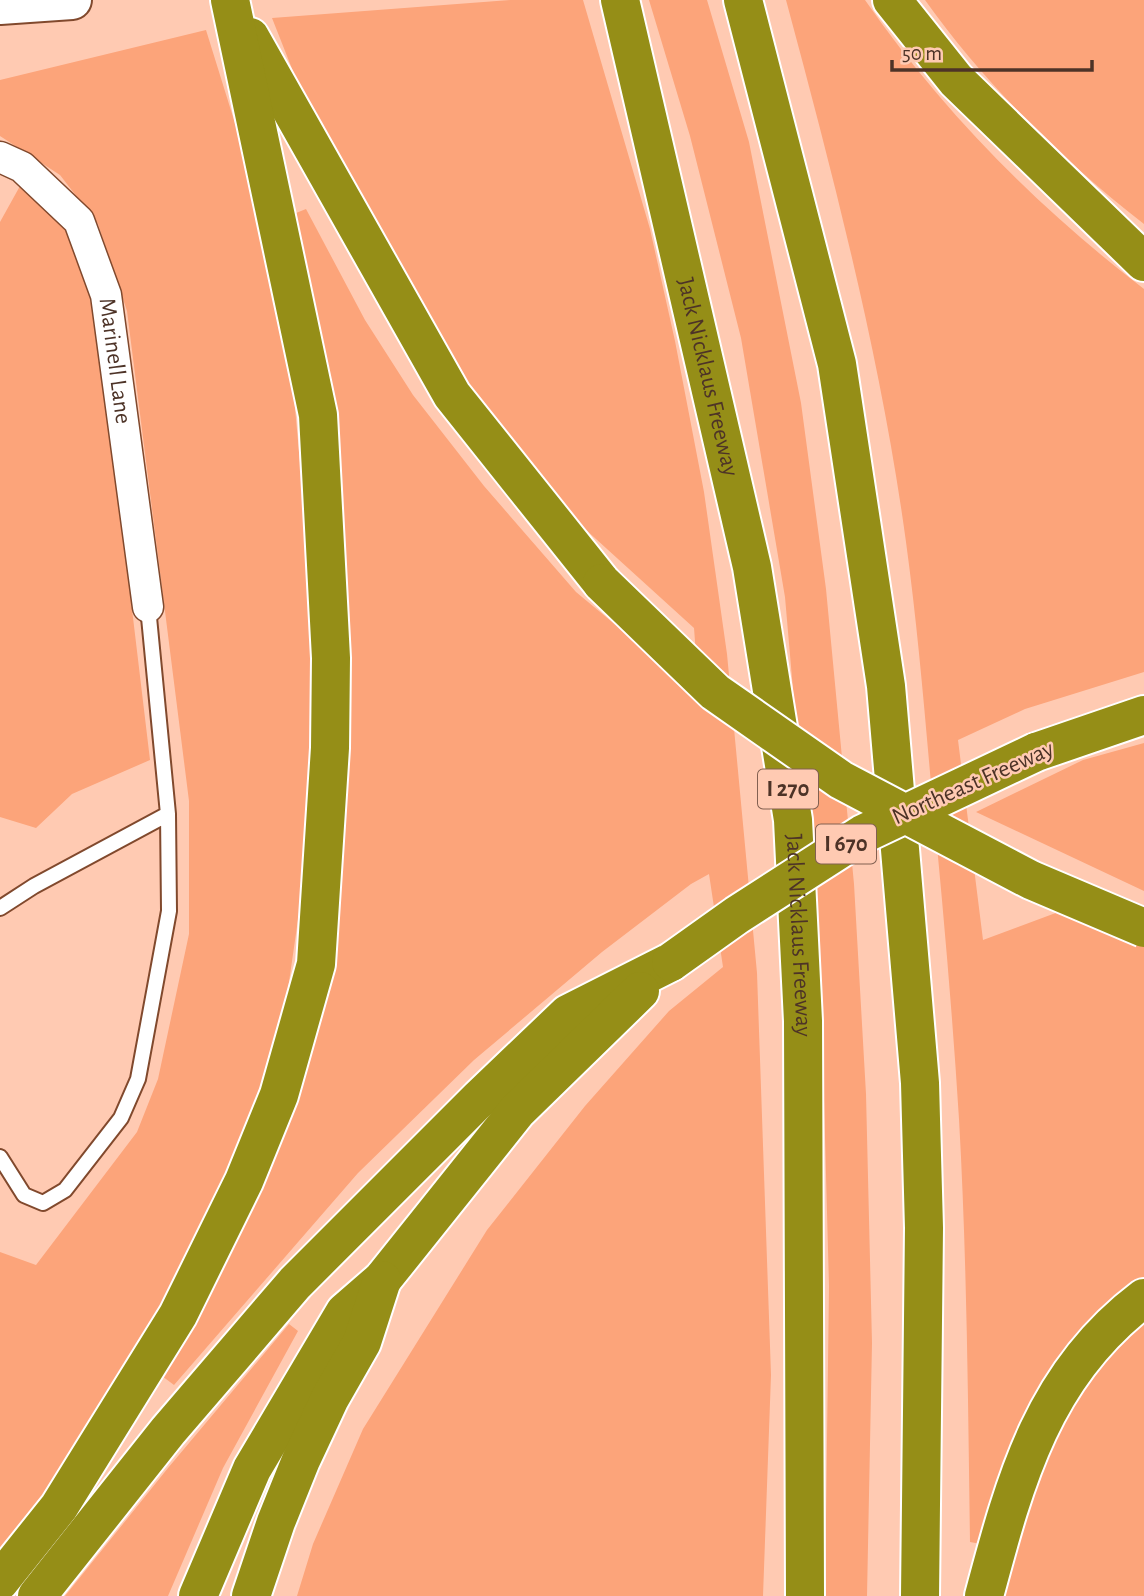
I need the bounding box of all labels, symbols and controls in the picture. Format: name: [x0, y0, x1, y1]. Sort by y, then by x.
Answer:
scale bar: [892, 28, 1092, 72]
text: 50 m: [902, 43, 942, 64]
street label: Jack Nicklaus Freeway: [673, 275, 742, 479]
street label: Marinell Lane: [95, 297, 135, 425]
street label: Northeast Freeway: [889, 737, 1057, 829]
road number: I 270: [758, 769, 818, 808]
road number: I 670: [816, 824, 876, 864]
street label: Jack Nicklaus Freeway: [782, 833, 815, 1037]

